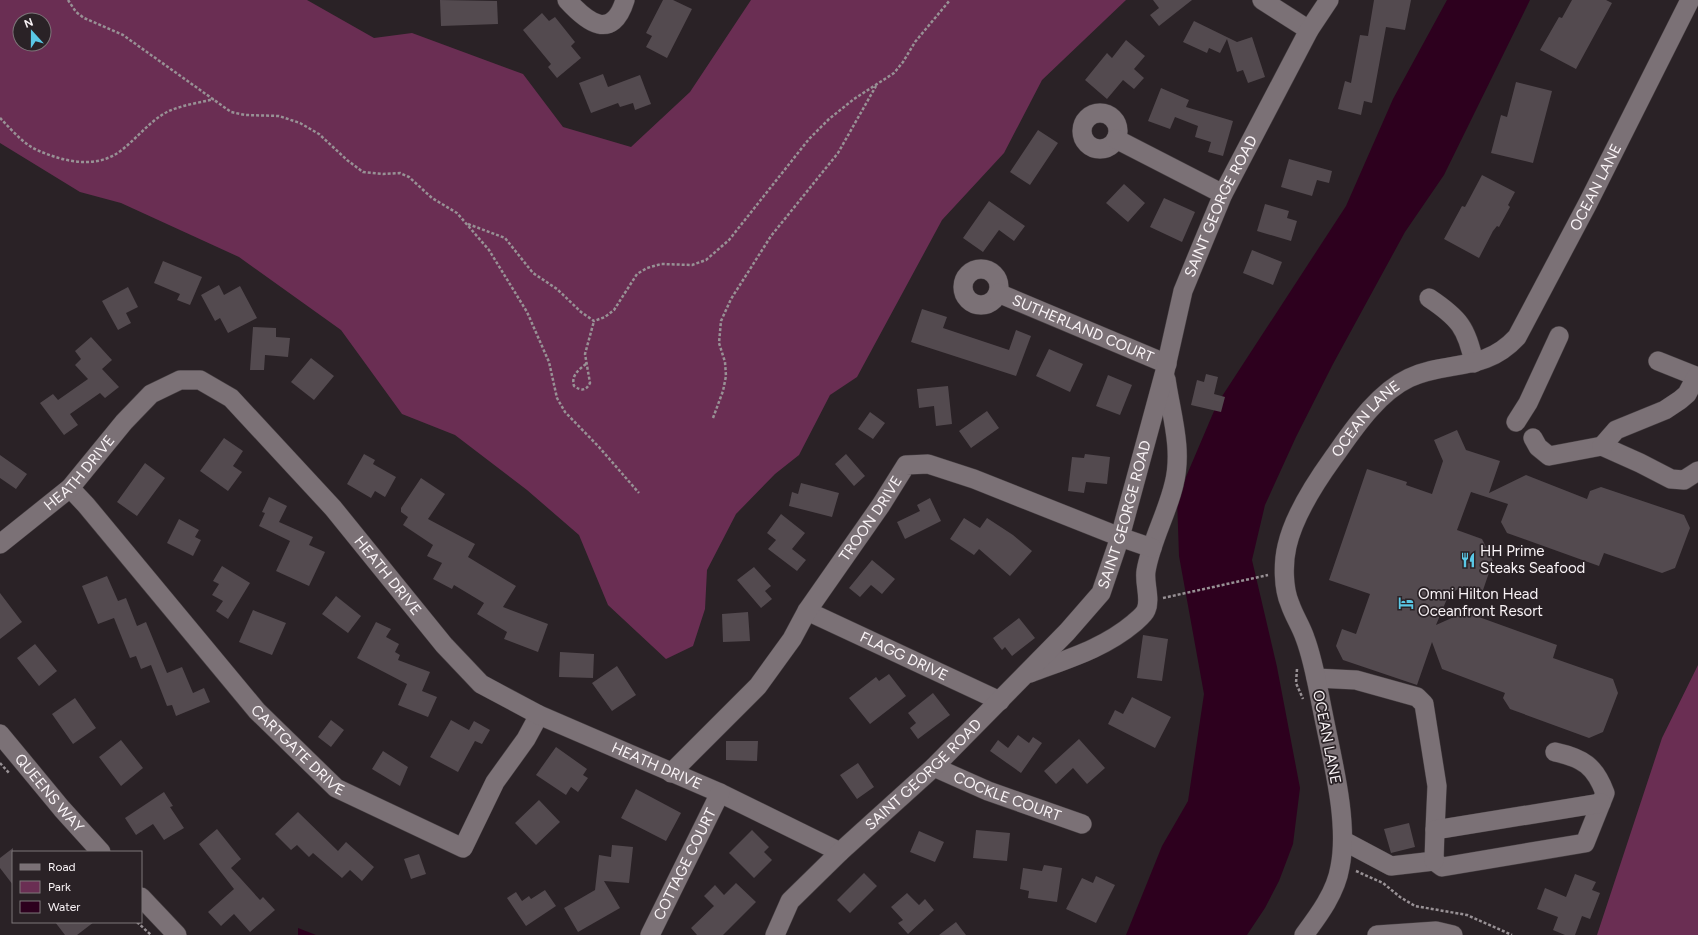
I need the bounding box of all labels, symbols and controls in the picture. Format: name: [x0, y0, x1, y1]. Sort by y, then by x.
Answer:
north arrow: [12, 12, 52, 52]
text: N: [22, 16, 35, 31]
street label: SAINT GEORGE ROAD: [1181, 132, 1261, 280]
street label: OCEAN LANE: [1566, 141, 1625, 234]
street label: SUTHERLAND COURT: [1009, 291, 1157, 367]
street label: OCEAN LANE: [1328, 377, 1403, 460]
street label: HEATH DRIVE: [40, 432, 119, 514]
street label: SAINT GEORGE ROAD: [1094, 438, 1155, 591]
street label: TROON DRIVE: [835, 473, 906, 565]
street label: HEATH DRIVE: [350, 533, 425, 619]
place label: HH Prime Steaks Seafood: [1480, 542, 1585, 577]
restaurant icon: HH Prime Steaks Seafood: [1459, 551, 1477, 569]
place label: Omni Hilton Head Oceanfront Resort: [1418, 585, 1543, 620]
hotel icon: Omni Hilton Head Oceanfront Resort: [1397, 594, 1415, 612]
street label: FLAGG DRIVE: [857, 628, 951, 685]
street label: OCEAN LANE: [1309, 689, 1345, 785]
street label: CARTGATE DRIVE: [247, 701, 348, 800]
street label: SAINT GEORGE ROAD: [861, 715, 985, 834]
street label: HEATH DRIVE: [609, 738, 705, 793]
street label: QUEENS WAY: [11, 750, 88, 836]
street label: COCKLE COURT: [951, 768, 1064, 825]
street label: COTTAGE COURT: [650, 805, 720, 923]
legend: [12, 851, 142, 923]
text: Road: [48, 860, 76, 874]
text: Park: [48, 880, 71, 894]
text: Water: [48, 900, 80, 914]

